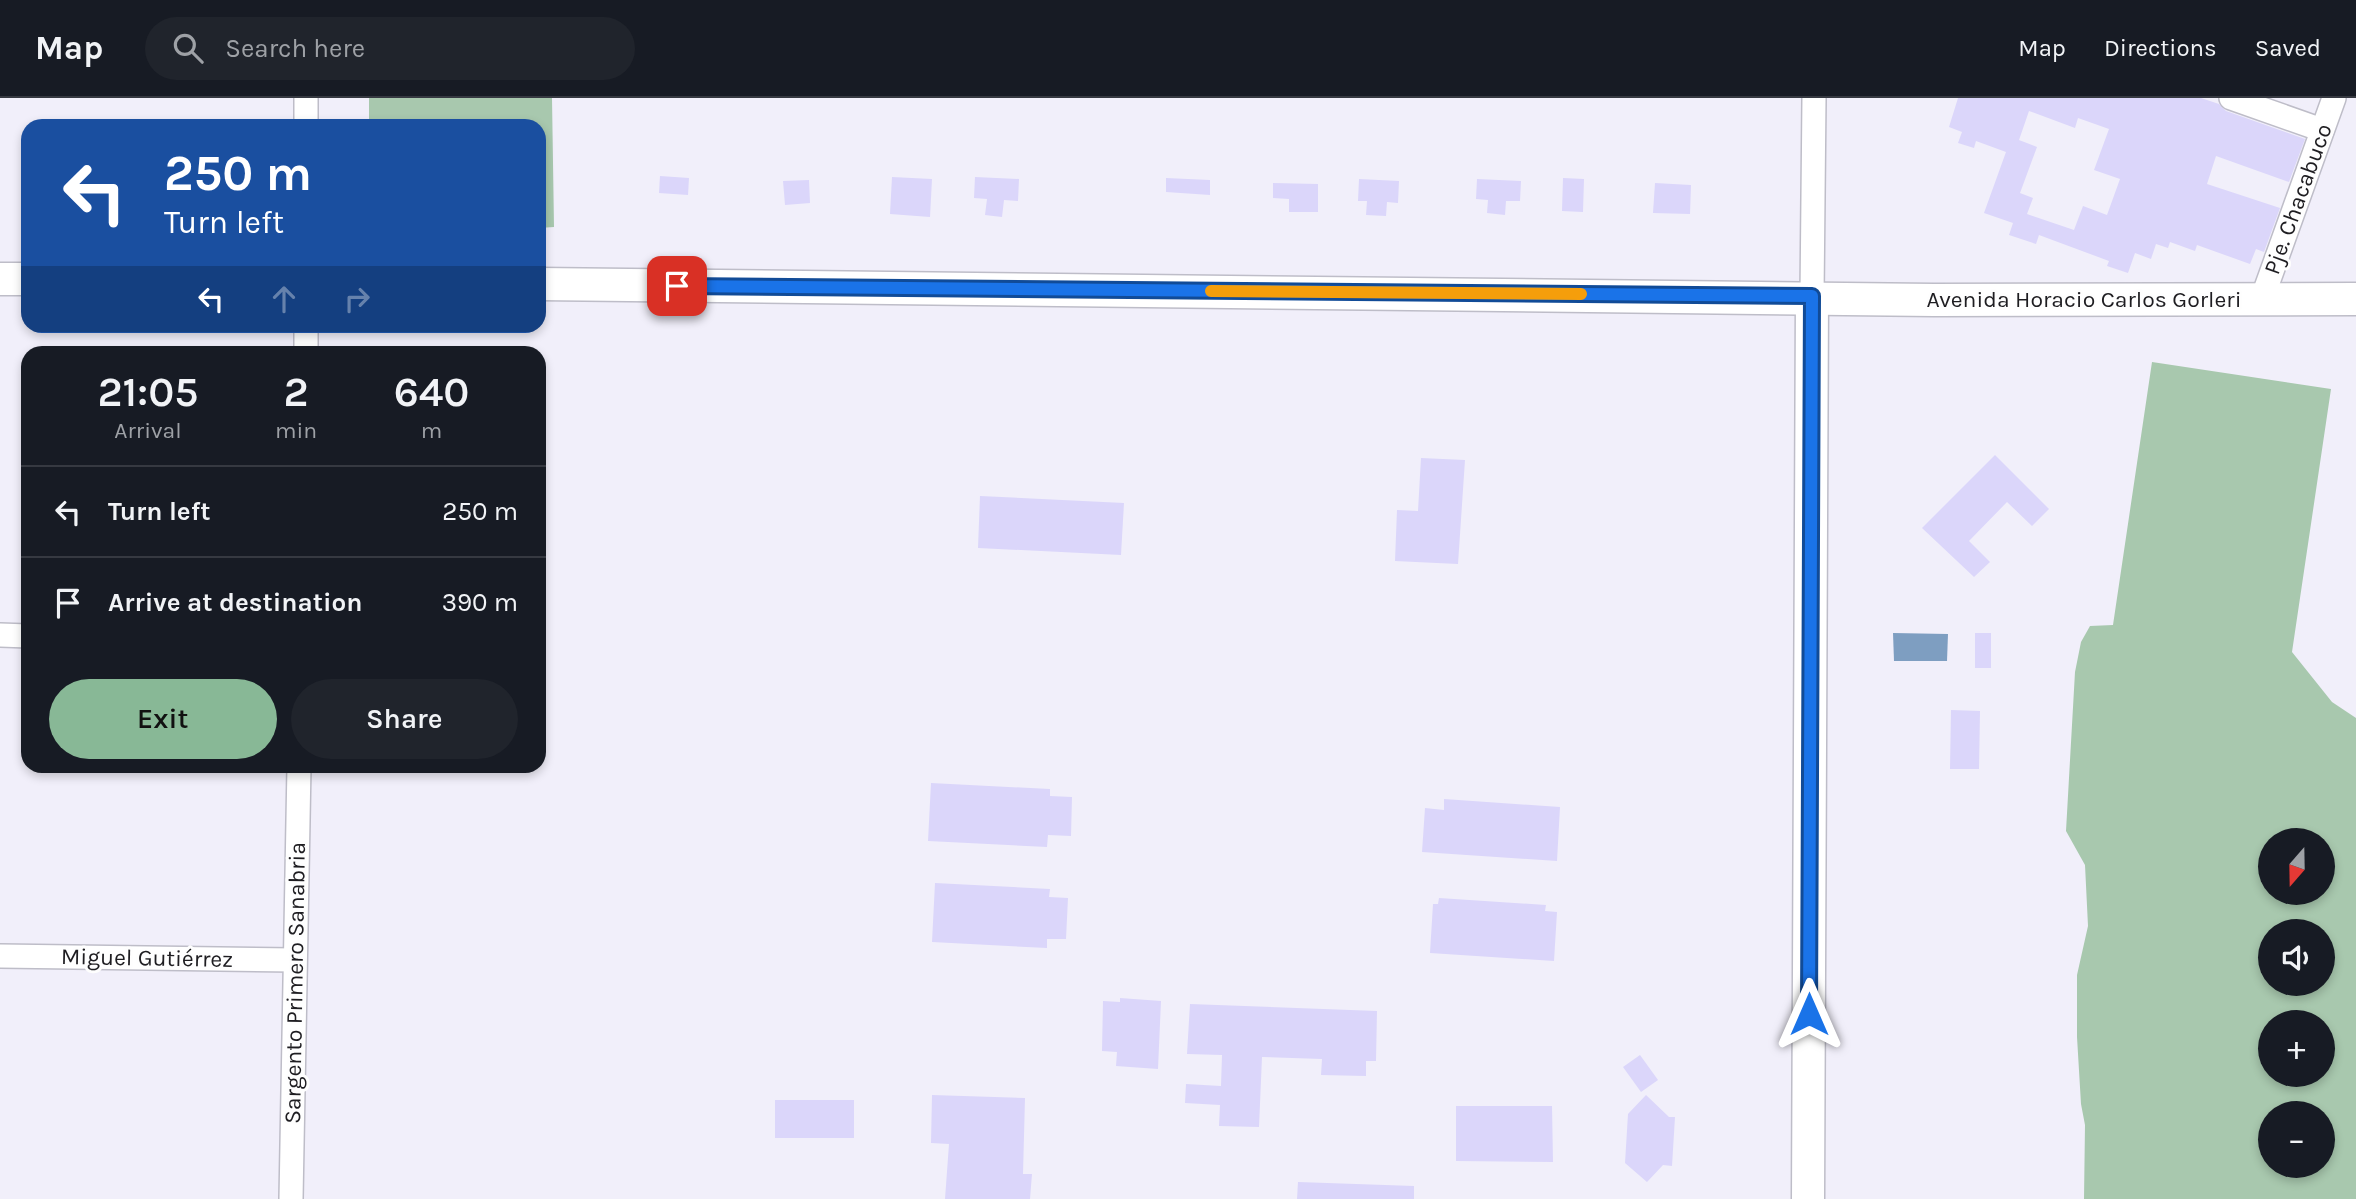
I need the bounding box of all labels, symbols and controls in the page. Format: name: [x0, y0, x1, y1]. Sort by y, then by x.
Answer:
search box: [145, 17, 635, 80]
text: Map: [35, 29, 103, 67]
icon: search: [169, 29, 207, 67]
text: Search here: [225, 33, 365, 64]
text: Map: [2018, 34, 2066, 62]
text: Directions: [2104, 34, 2217, 62]
text: Saved: [2255, 34, 2321, 62]
street label: Pje. Chacabuco: [2258, 120, 2338, 278]
text: 250 m: [164, 145, 312, 202]
icon: left: [49, 147, 140, 238]
text: Turn left: [164, 204, 284, 241]
pin: [647, 256, 707, 316]
icon: arrive: [658, 267, 696, 305]
icon: left: [192, 280, 230, 318]
icon: ahead: [265, 280, 303, 318]
icon: right: [338, 280, 376, 318]
street label: Avenida Horacio Carlos Gorleri: [1927, 286, 2241, 313]
text: 21:05: [97, 367, 199, 417]
text: 2: [284, 367, 309, 417]
text: 640: [394, 367, 470, 417]
text: Arrival: [114, 417, 182, 444]
text: min: [275, 417, 317, 444]
text: m: [421, 417, 442, 444]
icon: left: [49, 493, 87, 531]
text: Turn left: [108, 496, 210, 527]
text: 250 m: [442, 496, 518, 527]
icon: arrive: [49, 584, 87, 622]
text: Arrive at destination: [108, 587, 362, 618]
text: 390 m: [442, 587, 518, 618]
button: Exit: [49, 679, 277, 759]
button: Share: [291, 679, 518, 759]
north arrow: [2258, 828, 2334, 905]
map controls: [2258, 828, 2335, 1178]
street label: Sargento Primero Sanabria: [279, 842, 311, 1124]
button: sound: [2258, 919, 2335, 996]
street label: Miguel Gutiérrez: [61, 943, 233, 973]
position arrow: [1772, 977, 1846, 1051]
button: +: [2258, 1010, 2335, 1087]
button: −: [2258, 1101, 2335, 1178]

